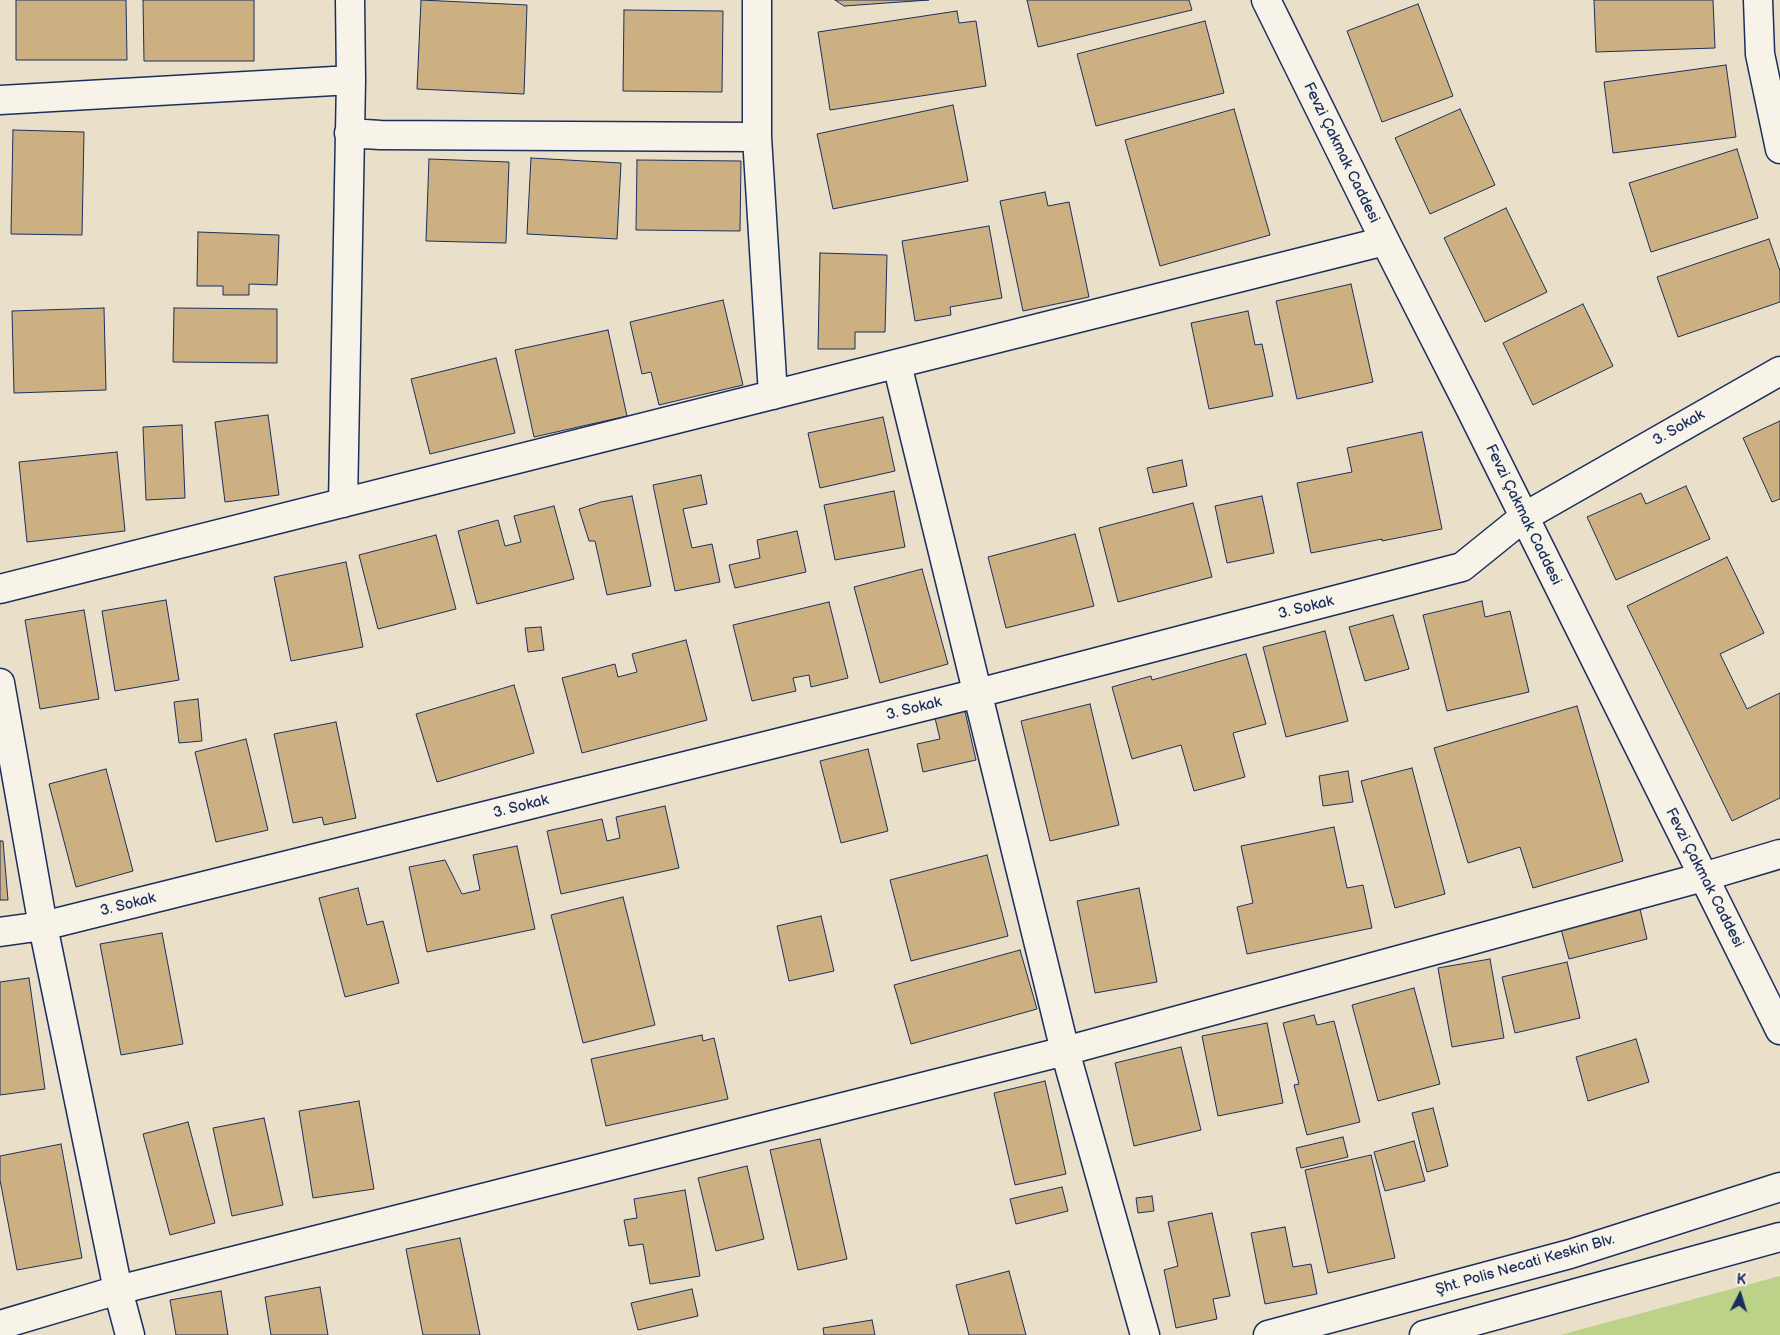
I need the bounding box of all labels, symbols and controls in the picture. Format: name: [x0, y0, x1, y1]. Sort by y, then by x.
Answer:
street label: Fevzi Çakmak Caddesi: [1299, 80, 1383, 226]
street label: 3. Sokak: [1650, 406, 1708, 450]
street label: Fevzi Çakmak Caddesi: [1481, 442, 1565, 588]
street label: 3. Sokak: [1276, 592, 1336, 624]
street label: 3. Sokak: [884, 693, 944, 725]
street label: 3. Sokak: [491, 791, 551, 823]
street label: Fevzi Çakmak Caddesi: [1661, 805, 1747, 951]
street label: 3. Sokak: [98, 889, 158, 921]
street label: Şht. Polis Necati Keskin Blv.: [1433, 1231, 1617, 1299]
north arrow: [1715, 1270, 1765, 1320]
text: K: [1736, 1271, 1747, 1288]

